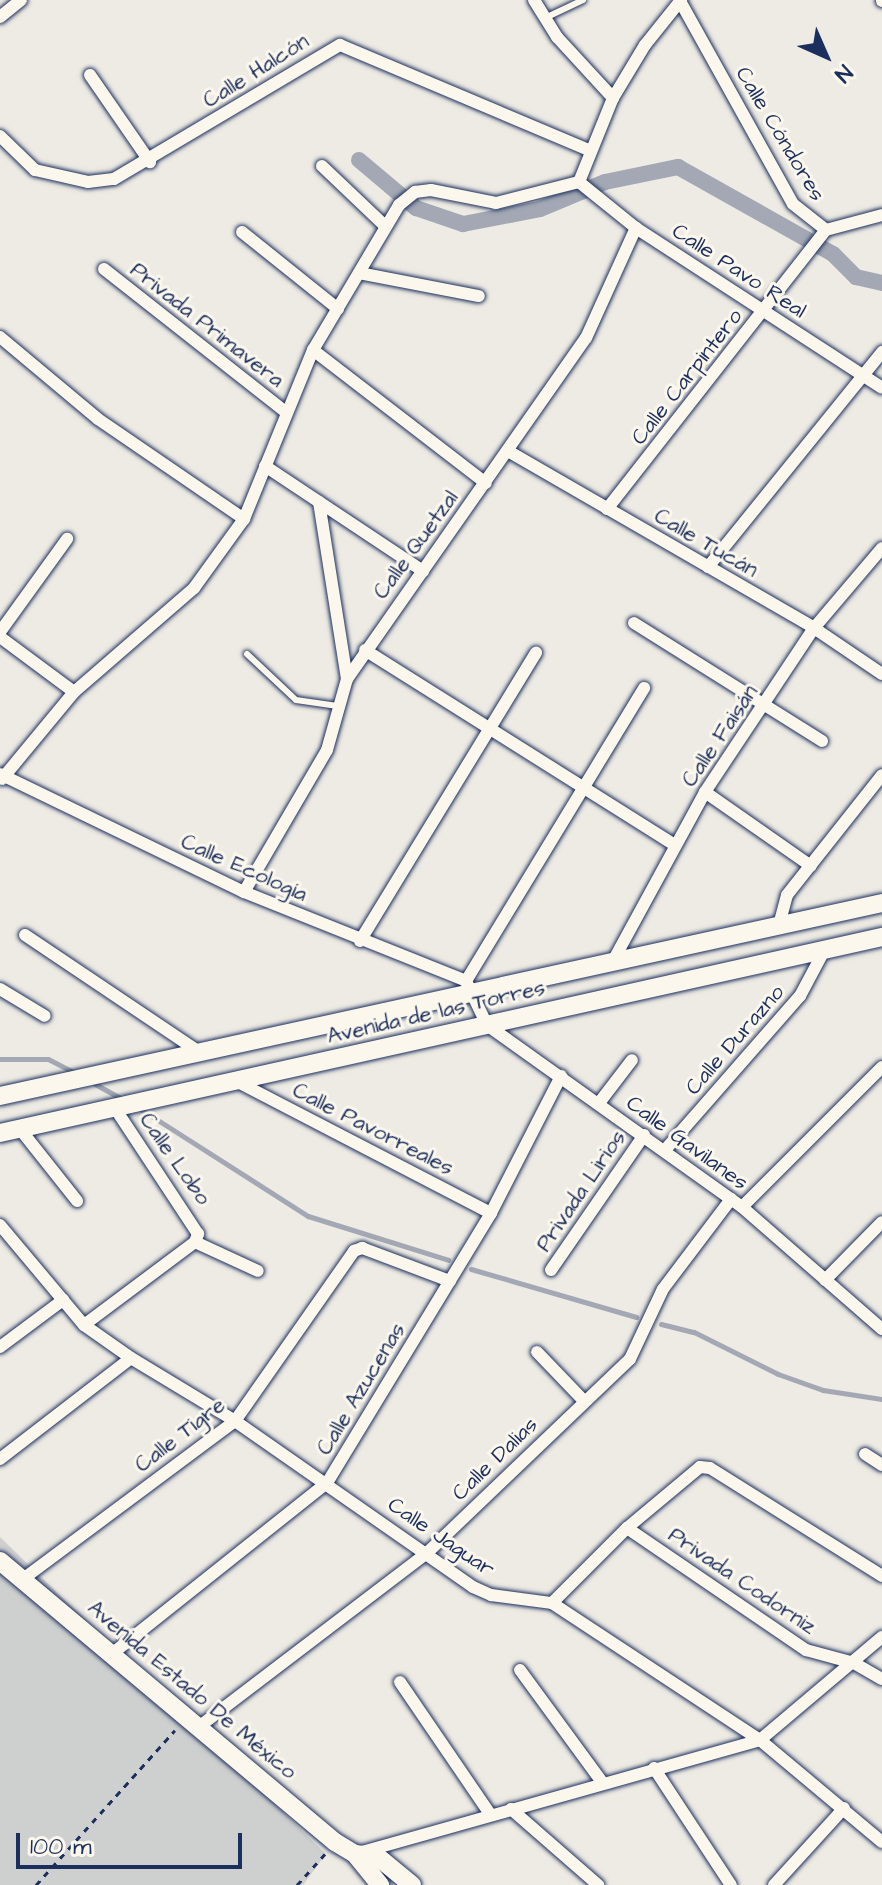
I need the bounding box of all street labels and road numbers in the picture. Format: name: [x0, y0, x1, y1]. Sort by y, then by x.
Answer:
street label: Calle Halcón: [198, 28, 314, 114]
street label: Calle Cóndores: [730, 62, 830, 206]
street label: Calle Pavo Real: [667, 218, 811, 324]
street label: Privada Primavera: [125, 257, 289, 393]
street label: Calle Carpintero: [626, 304, 748, 450]
street label: Calle Quetzal: [368, 486, 464, 604]
street label: Calle Tucán: [649, 503, 763, 583]
street label: Calle Faisán: [676, 680, 764, 792]
street label: Calle Ecología: [177, 828, 311, 908]
street label: Avenida de las Torres: [324, 974, 548, 1050]
street label: Calle Durazno: [680, 979, 790, 1101]
street label: Calle Pavorreales: [288, 1077, 458, 1181]
street label: Calle Gavilanes: [621, 1090, 753, 1196]
street label: Calle Lobo: [134, 1108, 216, 1210]
street label: Privada Lirios: [531, 1125, 631, 1257]
street label: Calle Azucenas: [311, 1318, 411, 1460]
street label: Calle Tigre: [130, 1392, 230, 1478]
street label: Calle Dalias: [447, 1412, 543, 1506]
street label: Calle Jaguar: [383, 1492, 499, 1582]
street label: Privada Codorniz: [663, 1522, 821, 1640]
street label: Avenida Estado De México: [82, 1595, 302, 1785]

